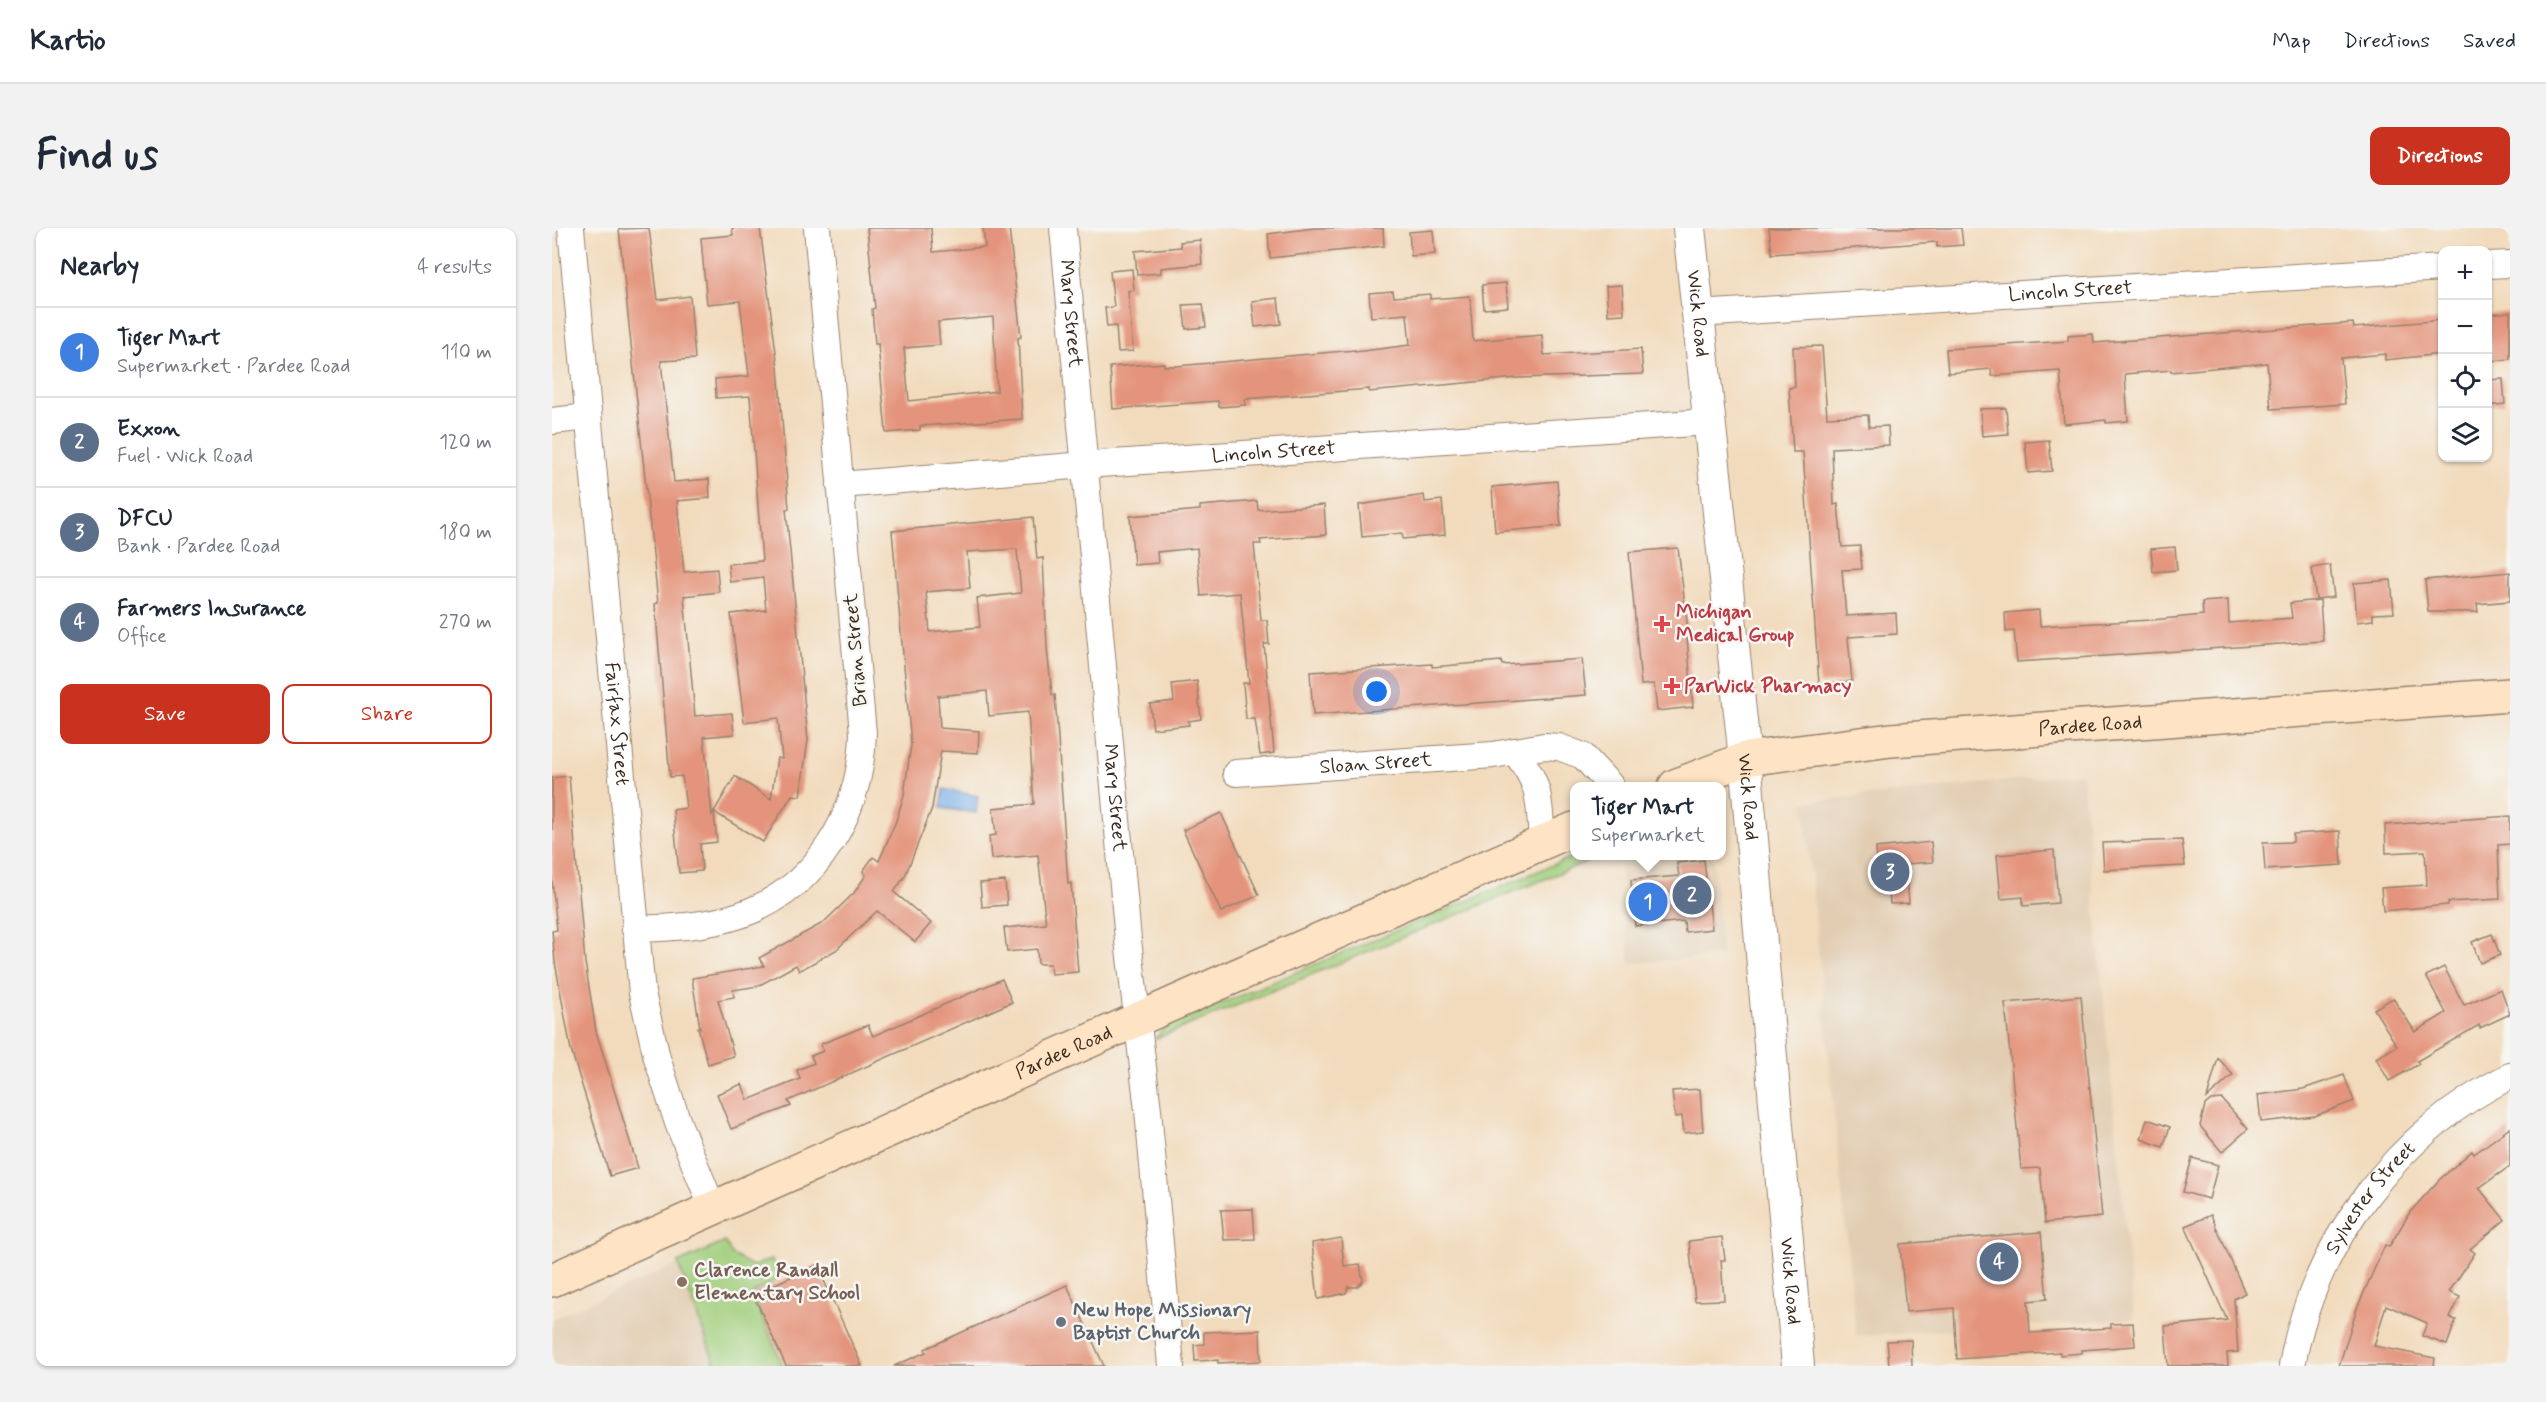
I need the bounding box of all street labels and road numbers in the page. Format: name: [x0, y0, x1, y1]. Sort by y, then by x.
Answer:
street label: Mary Street: [1052, 259, 1089, 369]
street label: Wick Road: [1680, 269, 1716, 358]
street label: Lincoln Street: [2008, 274, 2133, 308]
street label: Lincoln Street: [1211, 434, 1337, 470]
street label: Brian Street: [838, 592, 874, 708]
street label: Fairfax Street: [598, 661, 636, 787]
street label: Pardee Road: [2037, 708, 2143, 743]
street label: Mary Street: [1097, 743, 1133, 853]
street label: Sloan Street: [1319, 746, 1433, 781]
street label: Wick Road: [1731, 752, 1766, 842]
street label: Pardee Road: [1011, 1019, 1117, 1086]
street label: Sylvester Street: [2319, 1135, 2421, 1259]
street label: Wick Road: [1773, 1236, 1808, 1326]

